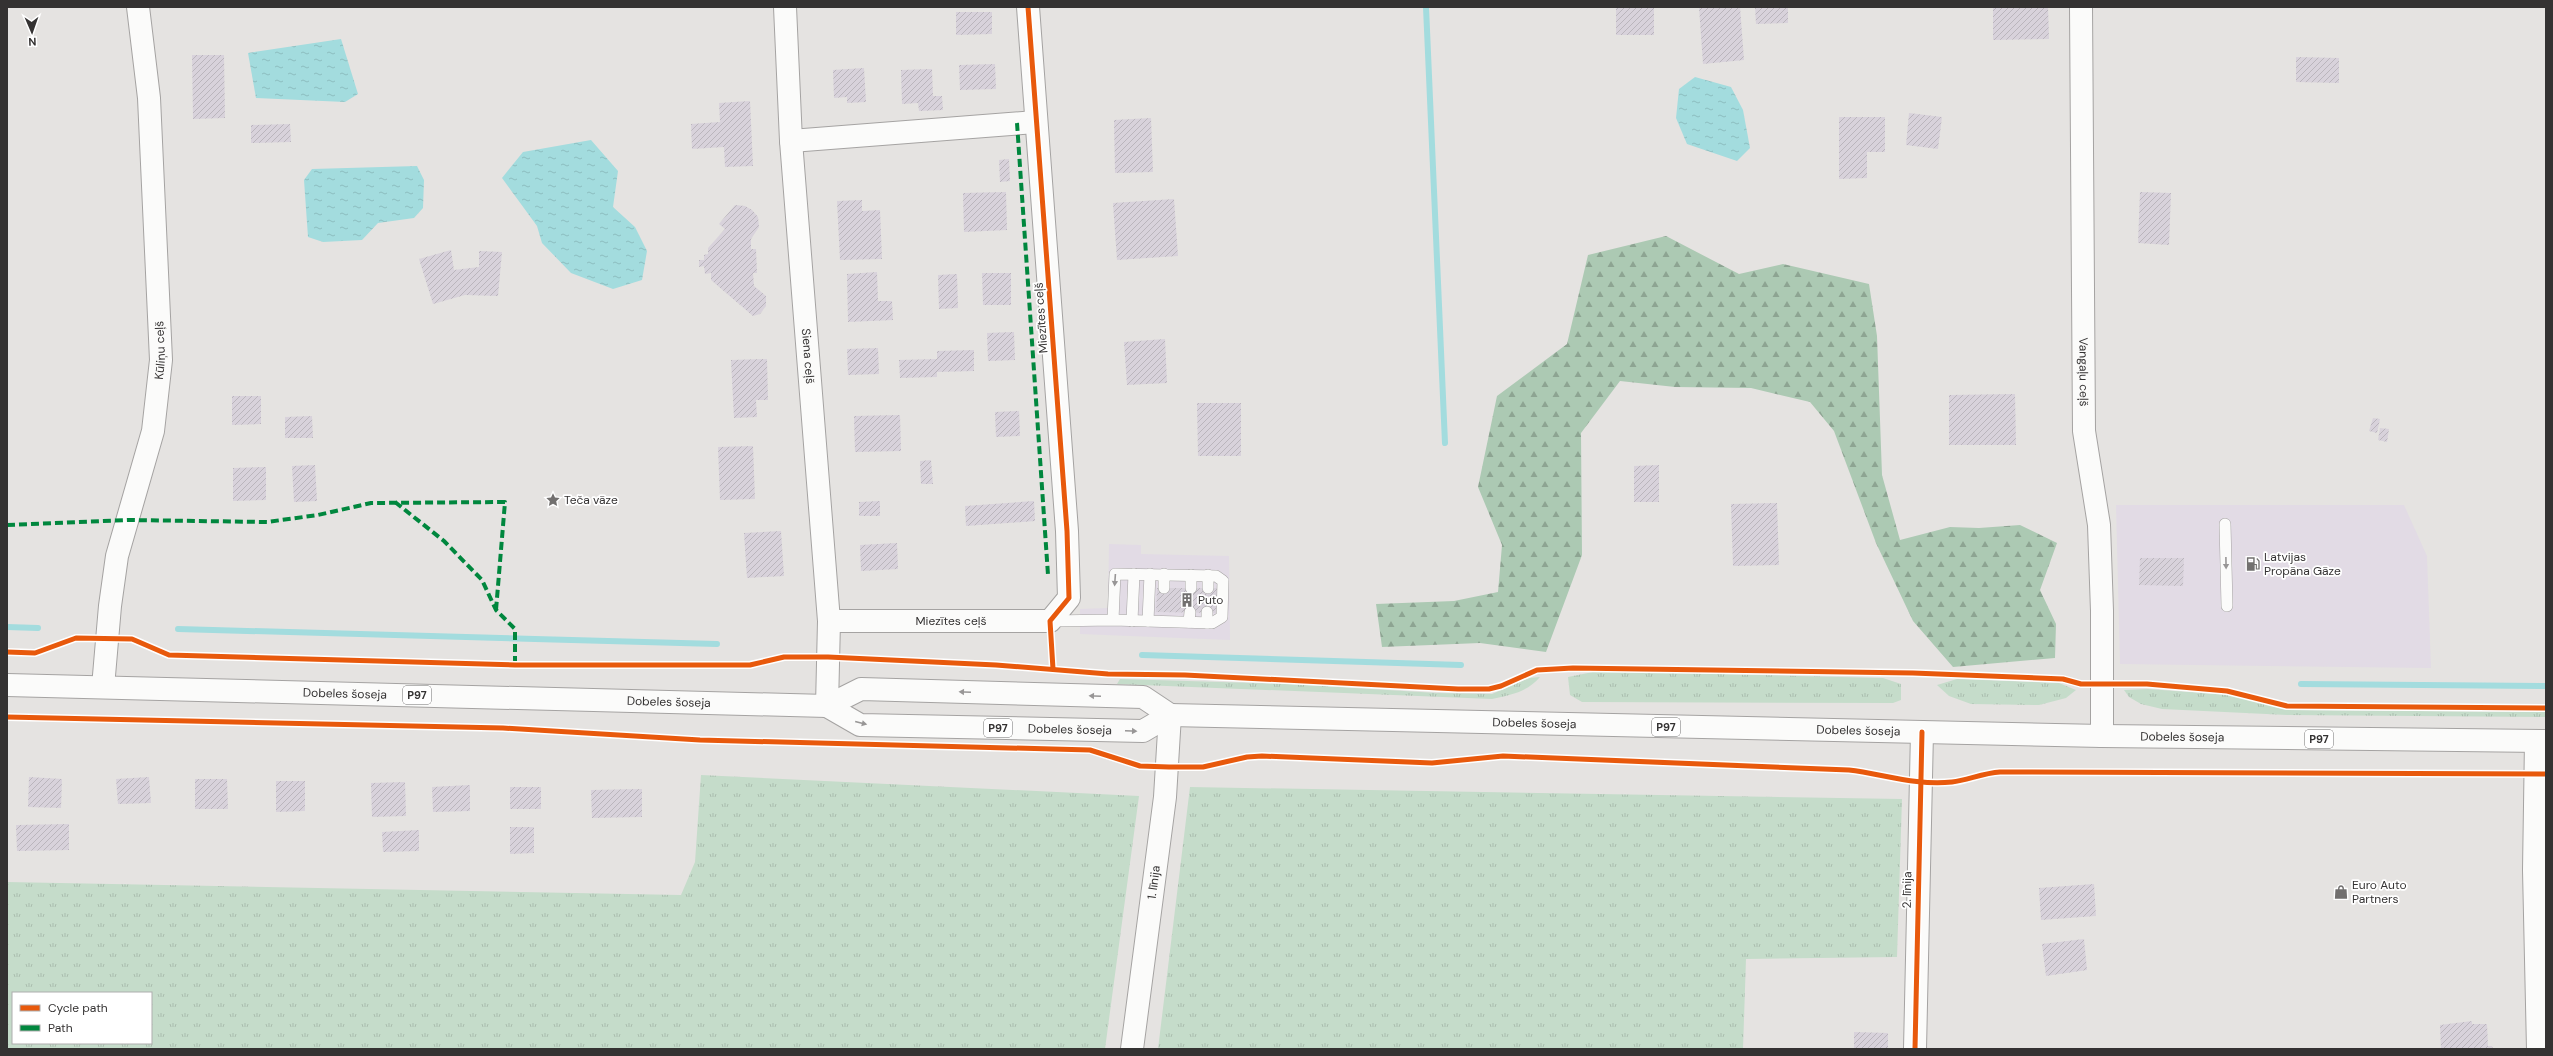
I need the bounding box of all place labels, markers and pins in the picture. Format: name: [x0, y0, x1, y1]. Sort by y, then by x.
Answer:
place icon: Teča vāze: [545, 492, 561, 508]
place label: Teča vāze: [564, 492, 618, 508]
place label: Latvijas Propāna Gāze: [2264, 549, 2341, 579]
fuel station icon: Latvijas Propāna Gāze: [2245, 556, 2261, 572]
building icon: Puto: [1179, 592, 1195, 608]
place label: Puto: [1198, 592, 1224, 608]
place label: Euro Auto Partners: [2352, 877, 2407, 907]
shop icon: Euro Auto Partners: [2333, 884, 2349, 900]

